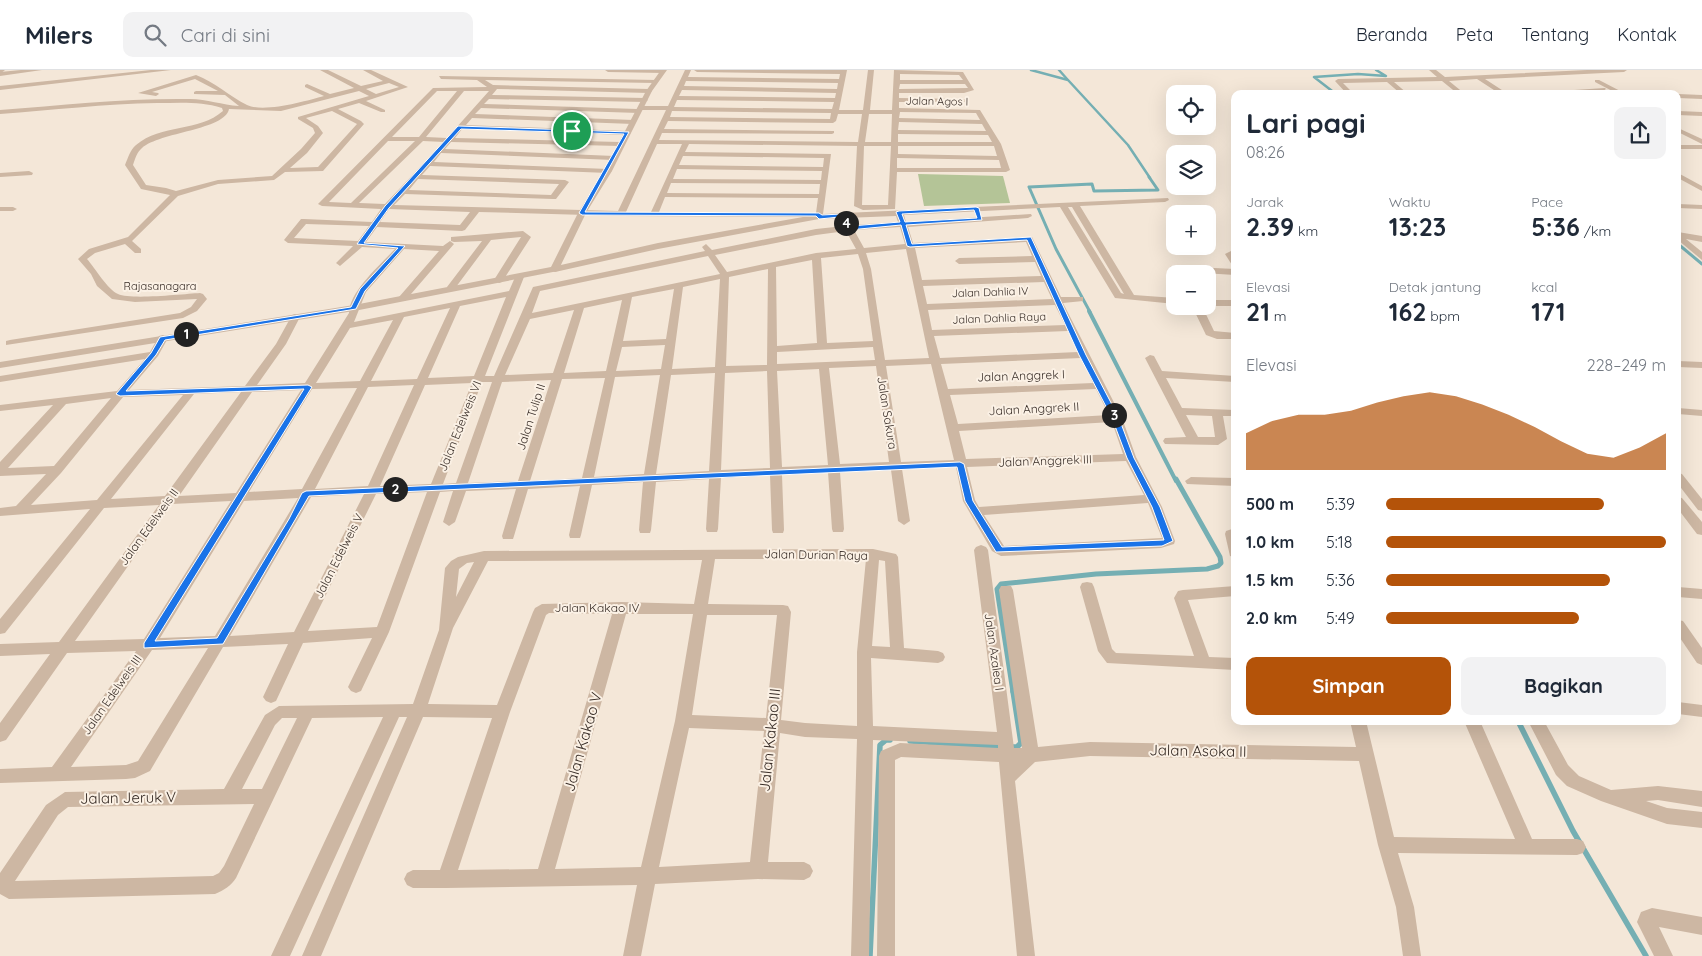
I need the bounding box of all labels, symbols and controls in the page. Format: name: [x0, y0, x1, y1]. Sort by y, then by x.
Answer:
search box: [123, 12, 473, 57]
text: Milers: [25, 20, 93, 50]
icon: search: [141, 21, 169, 49]
text: Cari di sini: [181, 23, 270, 47]
text: Beranda: [1356, 23, 1428, 46]
text: Peta: [1456, 23, 1493, 46]
text: Tentang: [1521, 23, 1589, 46]
text: Kontak: [1617, 23, 1677, 46]
map controls: [1166, 85, 1216, 315]
button: locate: [1166, 85, 1216, 135]
street label: Jalan Agos I: [905, 93, 969, 109]
text: Lari pagi: [1246, 105, 1366, 140]
button: share: [1614, 107, 1666, 159]
pin: [551, 110, 593, 152]
icon: arrive: [558, 117, 586, 145]
text: 08:26: [1246, 142, 1285, 162]
button: layers: [1166, 145, 1216, 195]
text: Jarak: [1246, 193, 1284, 211]
text: Waktu: [1389, 193, 1431, 211]
text: Pace: [1531, 193, 1563, 211]
button: +: [1166, 205, 1216, 255]
pin: 4: [834, 210, 858, 236]
text: 2.39: [1246, 211, 1294, 242]
text: 13:23: [1389, 211, 1446, 242]
text: 5:36: [1531, 211, 1580, 242]
text: 4: [842, 214, 851, 232]
text: km: [1294, 222, 1318, 240]
text: /km: [1580, 222, 1611, 240]
button: −: [1166, 265, 1216, 315]
text: Elevasi: [1246, 278, 1290, 296]
text: Detak jantung: [1389, 278, 1481, 296]
text: kcal: [1531, 278, 1557, 296]
street label: Rajasanagara: [124, 279, 196, 293]
street label: Jalan Dahlia IV: [951, 284, 1029, 300]
text: 21: [1246, 296, 1270, 327]
text: 162: [1389, 296, 1426, 327]
text: 171: [1531, 296, 1566, 327]
text: m: [1270, 307, 1287, 325]
text: bpm: [1426, 307, 1460, 325]
street label: Jalan Dahlia Raya: [952, 309, 1046, 327]
pin: 1: [174, 322, 198, 346]
text: 1: [184, 325, 189, 343]
text: Elevasi: [1246, 355, 1297, 375]
text: 228–249 m: [1587, 355, 1666, 375]
street label: Jalan Anggrek I: [977, 366, 1065, 385]
street label: Jalan Sakura: [874, 376, 901, 450]
street label: Jalan Edelweis VI: [435, 378, 484, 473]
street label: Jalan Tulip II: [513, 382, 548, 452]
street label: Jalan Anggrek II: [988, 399, 1080, 418]
pin: 3: [1102, 402, 1126, 428]
text: 3: [1111, 406, 1118, 424]
street label: Jalan Anggrek III: [998, 451, 1092, 470]
pin: 2: [382, 476, 408, 502]
text: 2: [392, 480, 399, 498]
street label: Jalan Edelweis II: [116, 485, 181, 568]
text: 500 m: [1246, 494, 1294, 514]
text: 5:39: [1326, 494, 1355, 514]
street label: Jalan Edelweis V: [311, 511, 366, 601]
text: 1.0 km: [1246, 532, 1294, 552]
text: 5:18: [1326, 532, 1352, 552]
street label: Jalan Durian Raya: [764, 546, 868, 563]
text: 1.5 km: [1246, 570, 1294, 590]
text: 5:36: [1326, 570, 1355, 590]
street label: Jalan Kakao IV: [555, 600, 639, 615]
text: 2.0 km: [1246, 608, 1297, 628]
text: 5:49: [1326, 608, 1355, 628]
street label: Jalan Azalea I: [982, 612, 1007, 692]
street label: Jalan Edelweis III: [78, 652, 145, 738]
button: Simpan: [1246, 657, 1451, 715]
button: Bagikan: [1461, 657, 1666, 715]
street label: Jalan Kakao III: [755, 687, 784, 792]
street label: Jalan Kakao V: [559, 690, 606, 794]
street label: Jalan Asoka II: [1149, 740, 1247, 761]
street label: Jalan Jeruk V: [80, 787, 176, 808]

